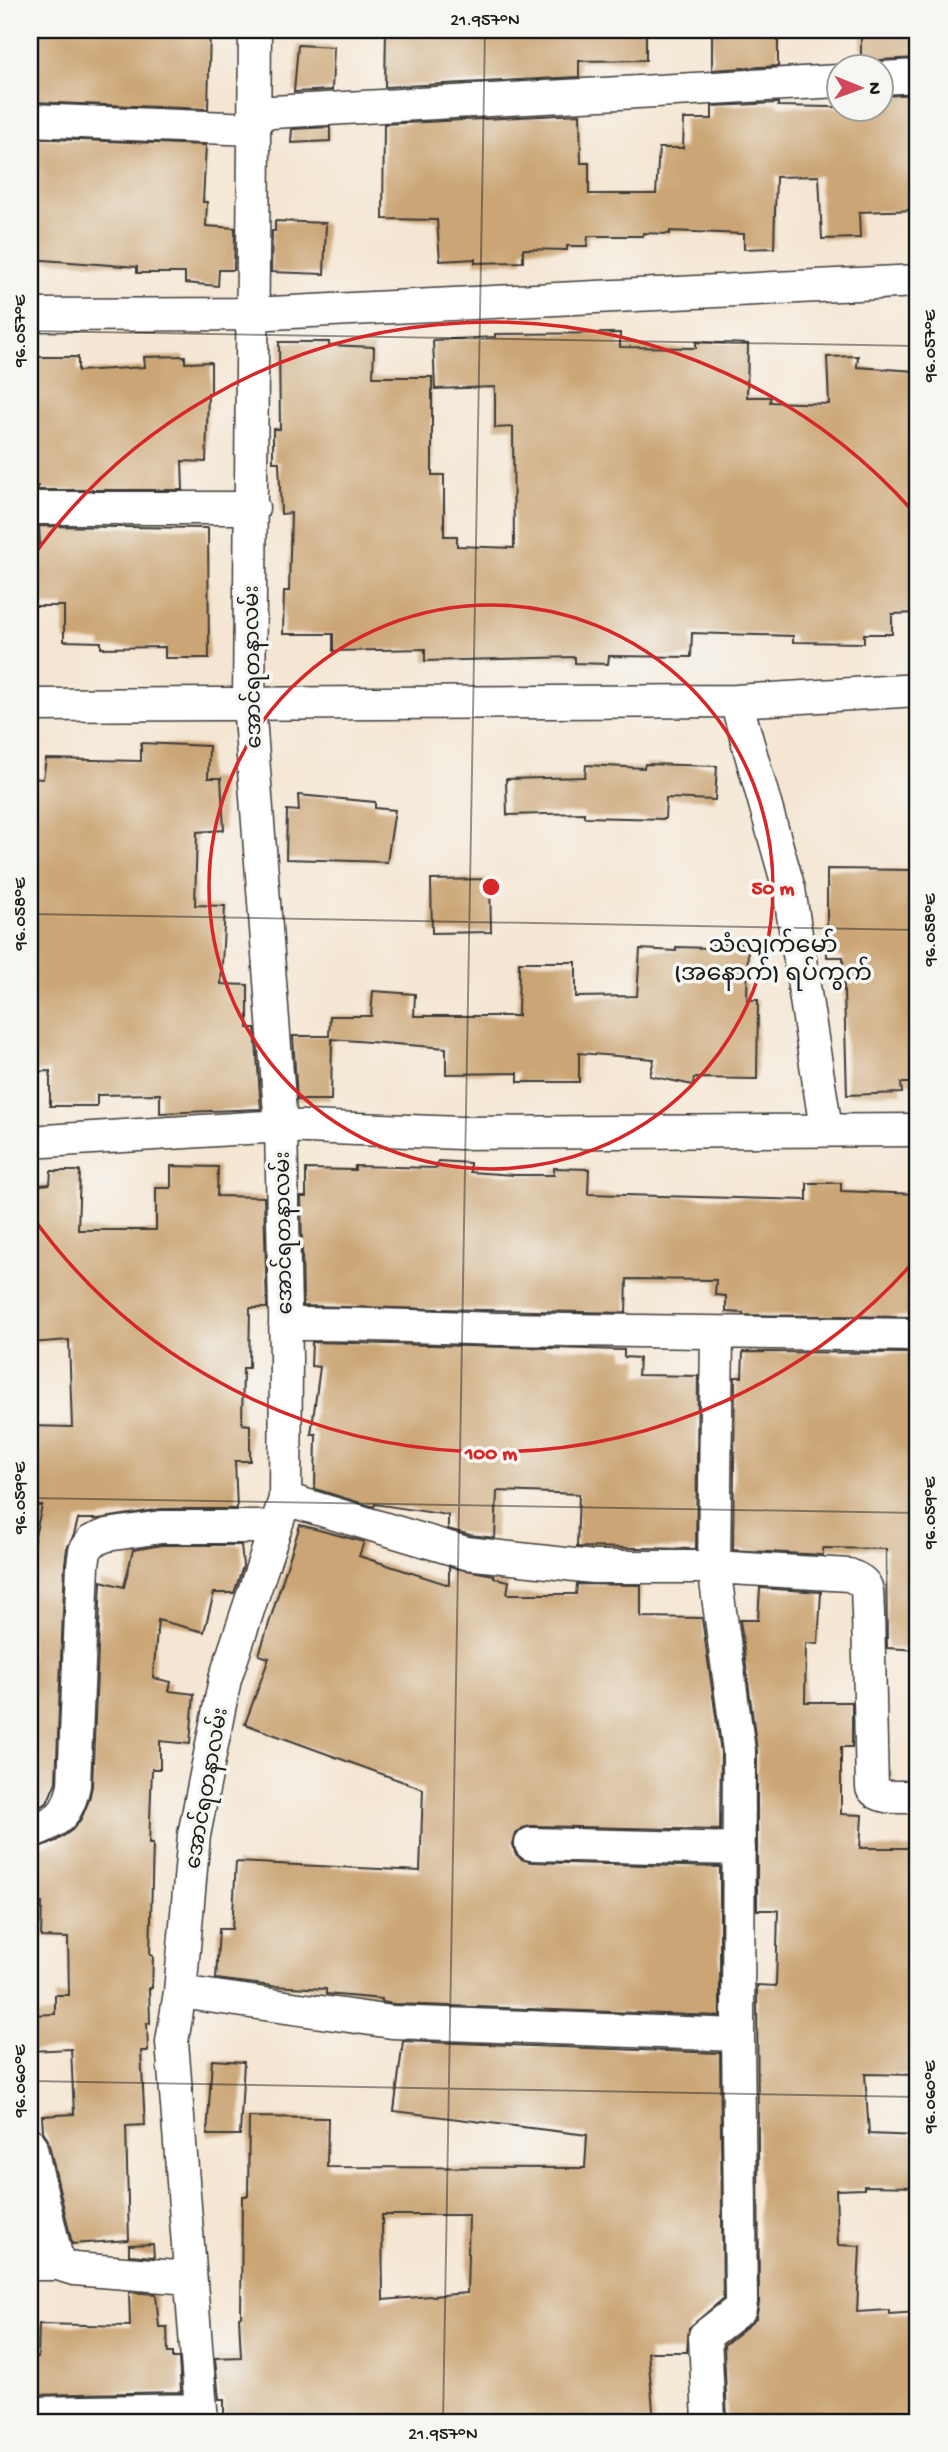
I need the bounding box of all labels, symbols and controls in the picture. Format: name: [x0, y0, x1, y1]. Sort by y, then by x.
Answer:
text: 21.957°N: [450, 11, 520, 32]
north arrow: [825, 52, 895, 122]
text: N: [862, 82, 885, 95]
text: 96.057°E: [11, 294, 32, 368]
text: 96.057°E: [921, 309, 942, 383]
street label: အောင်ရတနာလမ်း: [235, 585, 270, 749]
centre of rings: [479, 875, 503, 899]
text: 96.058°E: [11, 877, 32, 951]
text: 50 m: [752, 878, 795, 903]
text: 96.058°E: [921, 893, 942, 967]
district label: သံလျက်မော် (အနောက်) ရပ်ကွက်: [674, 928, 872, 991]
street label: အောင်ရတနာလမ်း: [266, 1151, 301, 1315]
text: 100 m: [464, 1443, 517, 1468]
text: 96.059°E: [11, 1461, 32, 1535]
text: 96.059°E: [921, 1476, 942, 1550]
street label: အောင်ရတနာလမ်း: [176, 1705, 237, 1871]
text: 96.060°E: [11, 2044, 32, 2118]
text: 96.060°E: [921, 2060, 942, 2134]
text: 21.957°N: [408, 2425, 478, 2446]

